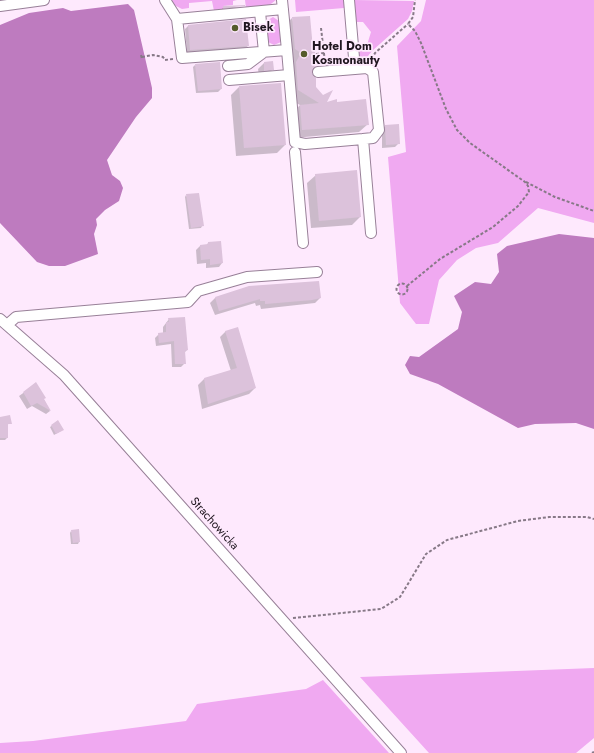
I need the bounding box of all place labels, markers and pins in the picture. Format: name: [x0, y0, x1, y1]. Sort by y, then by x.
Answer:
place label: Bisek: [243, 21, 274, 35]
marker: Bisek: [230, 23, 240, 33]
place label: Hotel Dom Kosmonauty: [312, 40, 380, 68]
marker: Hotel Dom Kosmonauty: [299, 49, 309, 59]

